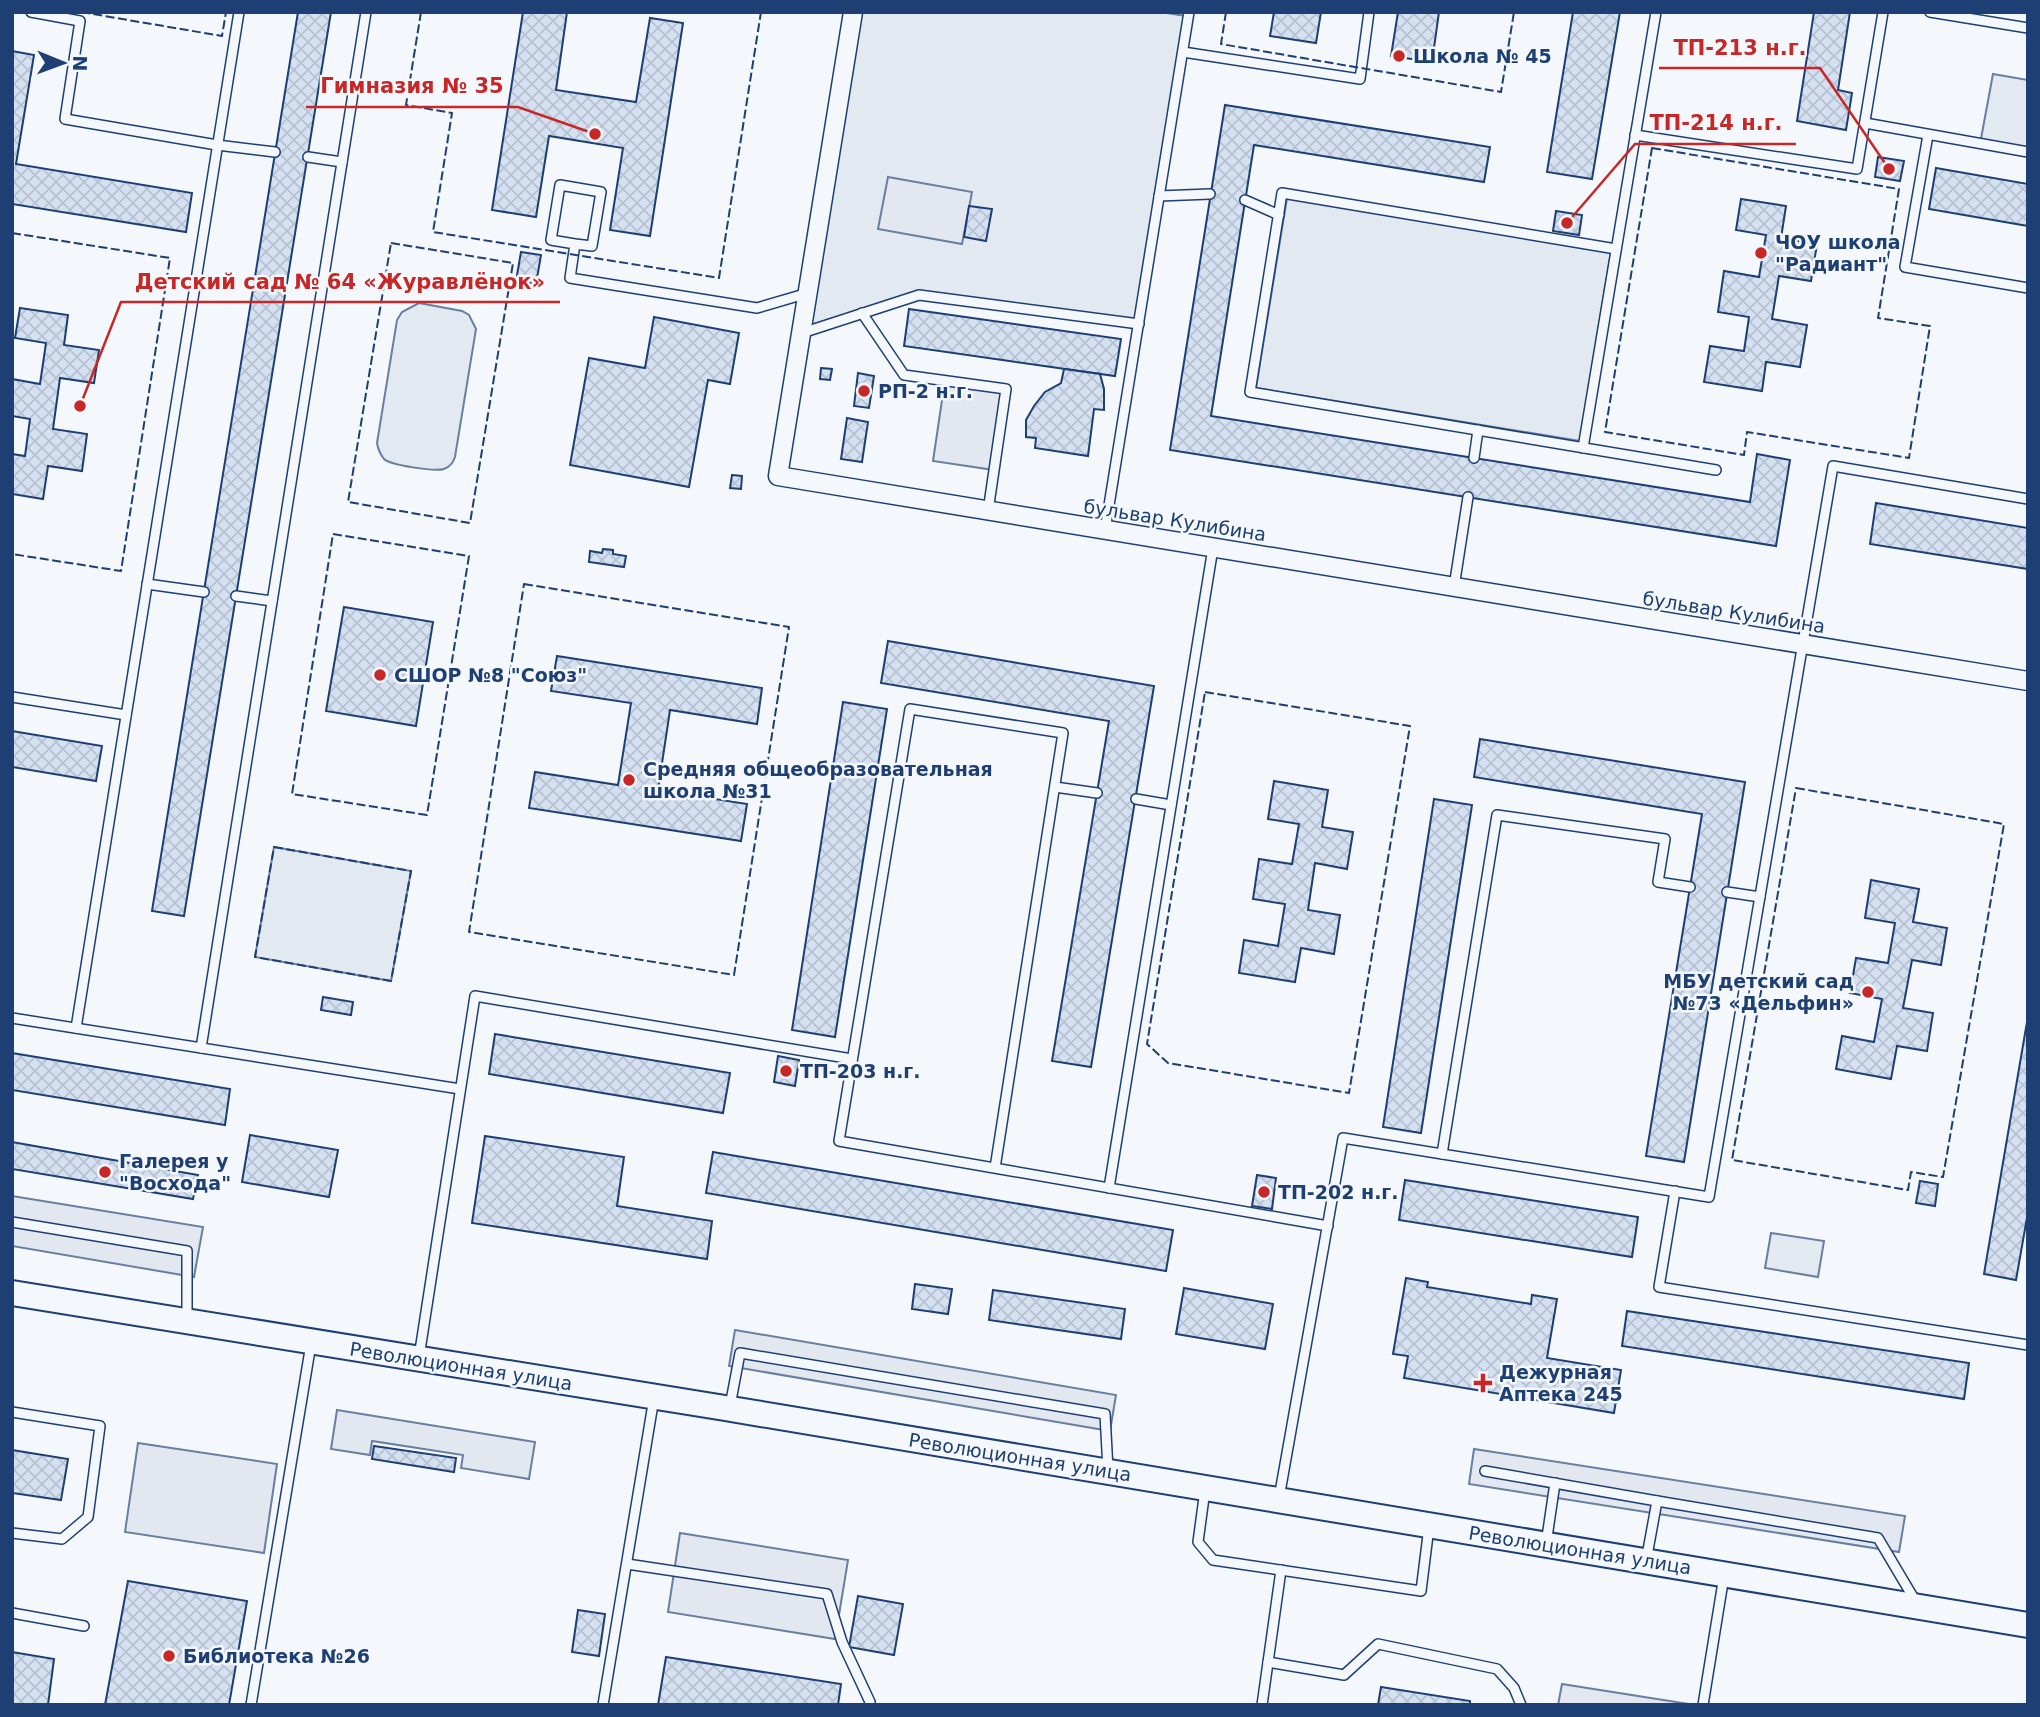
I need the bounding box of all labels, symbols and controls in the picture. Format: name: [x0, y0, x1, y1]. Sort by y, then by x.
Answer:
callout: ТП-213 н.г.: [1659, 26, 1820, 68]
north arrow: [28, 28, 98, 98]
text: ТП-213 н.г.: [1673, 36, 1807, 60]
place label: Школа № 45: [1413, 45, 1552, 67]
marker: Школа № 45: [1391, 48, 1407, 64]
text: N: [69, 55, 91, 71]
callout: Гимназия № 35: [306, 65, 518, 107]
text: Гимназия № 35: [320, 74, 504, 98]
callout: ТП-214 н.г.: [1635, 102, 1796, 144]
text: ТП-214 н.г.: [1649, 111, 1783, 135]
place label: ЧОУ школа "Радиант": [1775, 231, 1901, 275]
marker: ЧОУ школа "Радиант": [1753, 245, 1769, 261]
callout: Детский сад № 64 «Журавлёнок»: [121, 260, 560, 302]
text: Детский сад № 64 «Журавлёнок»: [135, 270, 545, 294]
place label: РП-2 н.г.: [878, 380, 973, 402]
marker: РП-2 н.г.: [856, 383, 872, 399]
street label: бульвар Кулибина: [1082, 495, 1268, 545]
street label: бульвар Кулибина: [1641, 587, 1827, 637]
place label: СШОР №8 "Союз": [394, 664, 587, 686]
marker: СШОР №8 "Союз": [372, 667, 388, 683]
place label: Средняя общеобразовательная школа №31: [643, 758, 993, 802]
marker: Средняя общеобразовательная школа №31: [621, 772, 637, 788]
place label: МБУ детский сад №73 «Дельфин»: [1663, 970, 1854, 1014]
marker: МБУ детский сад №73 «Дельфин»: [1860, 984, 1876, 1000]
place label: ТП-203 н.г.: [800, 1060, 921, 1082]
marker: ТП-203 н.г.: [778, 1063, 794, 1079]
place label: Галерея у "Восхода": [119, 1150, 231, 1194]
marker: Галерея у "Восхода": [97, 1164, 113, 1180]
place label: ТП-202 н.г.: [1278, 1181, 1399, 1203]
marker: ТП-202 н.г.: [1256, 1184, 1272, 1200]
street label: Революционная улица: [348, 1338, 574, 1394]
place label: Дежурная Аптека 245: [1499, 1361, 1623, 1405]
marker: Дежурная Аптека 245: [1473, 1373, 1493, 1393]
street label: Революционная улица: [907, 1429, 1133, 1485]
street label: Революционная улица: [1467, 1522, 1693, 1578]
place label: Библиотека №26: [183, 1645, 370, 1667]
marker: Библиотека №26: [161, 1648, 177, 1664]

